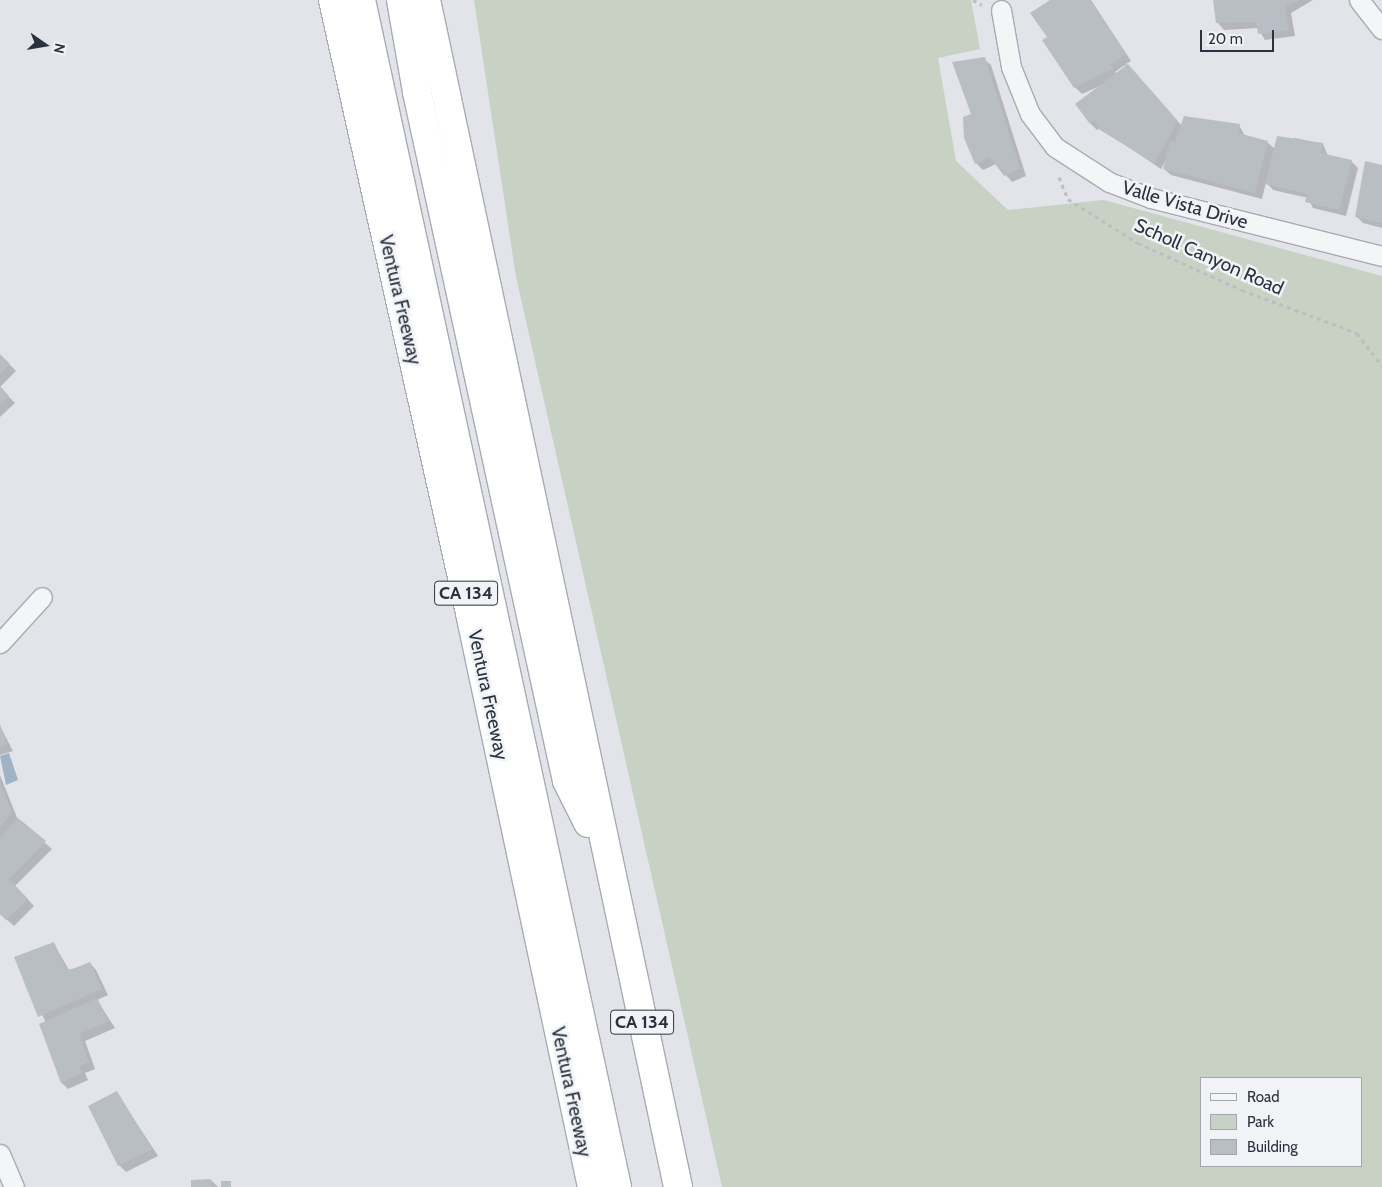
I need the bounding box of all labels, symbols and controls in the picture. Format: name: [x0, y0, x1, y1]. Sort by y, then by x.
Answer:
north arrow: [20, 20, 70, 70]
scale bar: [1202, 20, 1276, 52]
text: 20 m: [1208, 30, 1243, 48]
text: N: [50, 42, 69, 55]
street label: Valle Vista Drive: [1120, 176, 1250, 234]
street label: Scholl Canyon Road: [1131, 214, 1287, 300]
street label: Ventura Freeway: [374, 233, 426, 367]
road number: CA 134: [434, 578, 498, 608]
street label: Ventura Freeway: [463, 628, 513, 762]
road number: CA 134: [610, 1006, 674, 1038]
street label: Ventura Freeway: [546, 1025, 596, 1159]
legend: [1200, 1077, 1362, 1167]
text: Road: [1247, 1088, 1280, 1106]
text: Park: [1247, 1113, 1274, 1131]
text: Building: [1247, 1138, 1298, 1156]

